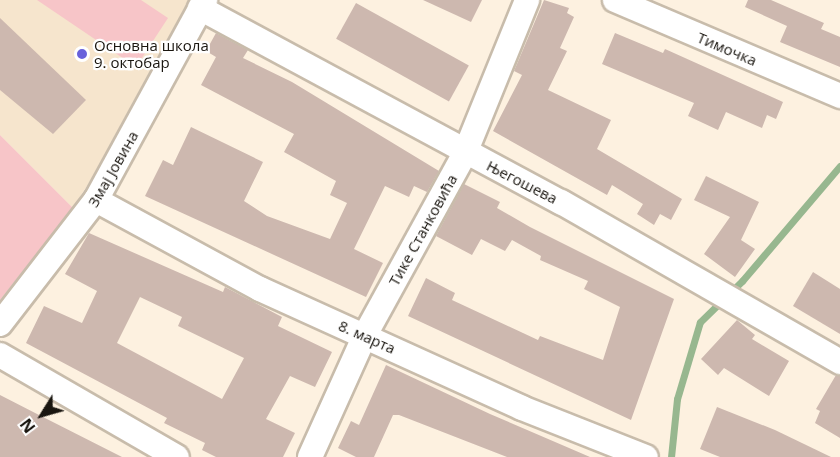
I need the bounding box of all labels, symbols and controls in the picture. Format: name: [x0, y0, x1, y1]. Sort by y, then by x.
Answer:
street label: Тимочка: [694, 28, 760, 70]
place label: Основна школа 9. октобар: [94, 36, 209, 71]
marker: Основна школа 9. октобар: [75, 47, 89, 61]
street label: Змај Јовина: [84, 128, 142, 210]
street label: Његошева: [484, 157, 560, 207]
street label: Тике Станковића: [385, 171, 461, 289]
street label: 8. марта: [336, 317, 398, 357]
north arrow: [12, 385, 72, 445]
text: N: [15, 414, 40, 438]

